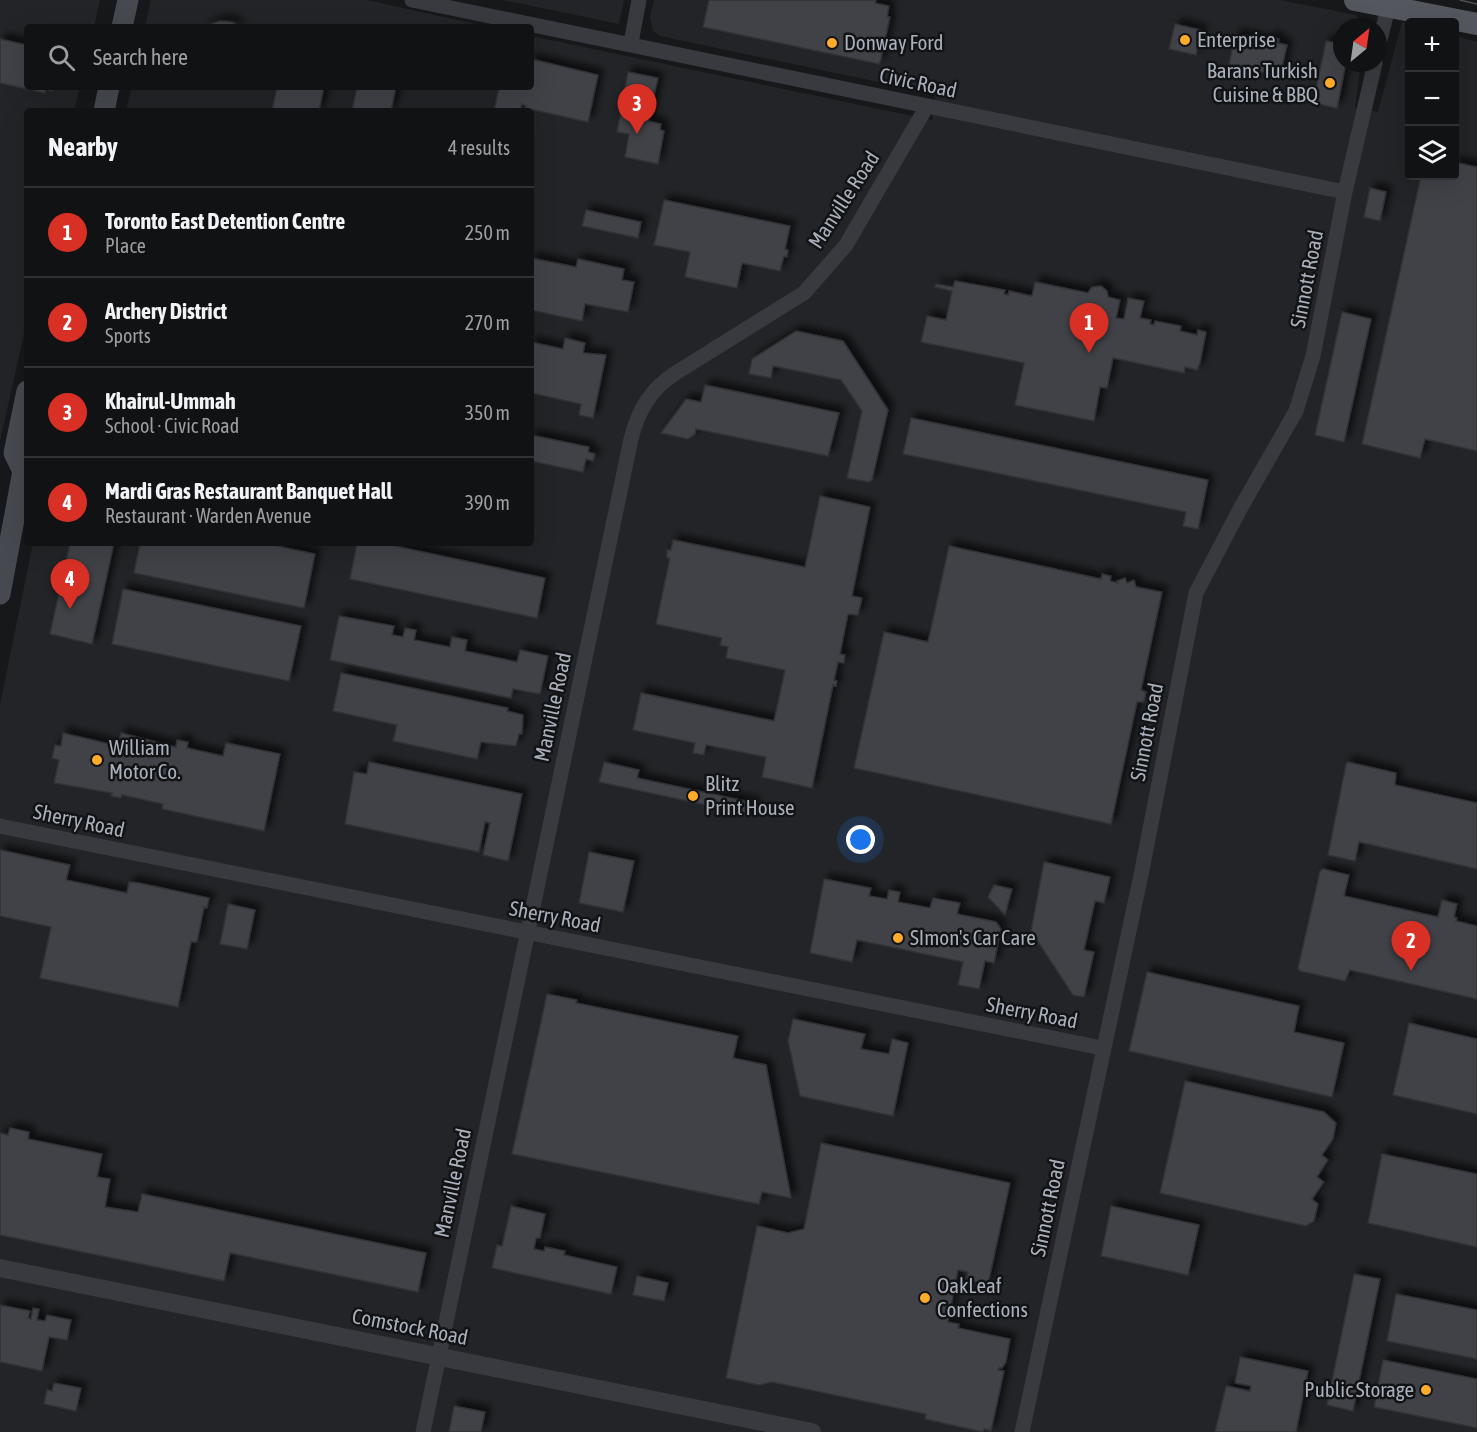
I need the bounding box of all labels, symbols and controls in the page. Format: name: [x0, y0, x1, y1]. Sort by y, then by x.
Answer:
north arrow: [1333, 18, 1387, 72]
map controls: [1405, 18, 1459, 180]
button: +: [1405, 18, 1459, 72]
search box: [24, 24, 534, 90]
place label: Enterprise: [1197, 27, 1276, 51]
place label: Donway Ford: [844, 30, 944, 54]
marker: Enterprise: [1178, 33, 1192, 47]
marker: Donway Ford: [825, 36, 839, 50]
icon: search: [45, 41, 78, 74]
text: Search here: [93, 44, 188, 70]
place label: Barans Turkish Cuisine & BBQ: [1207, 58, 1319, 106]
street label: Civic Road: [877, 62, 959, 102]
button: −: [1405, 72, 1459, 126]
marker: Barans Turkish Cuisine & BBQ: [1323, 76, 1337, 90]
pin: 3: [618, 84, 656, 134]
button: layers: [1405, 126, 1459, 180]
text: Nearby: [48, 132, 118, 162]
text: 4 results: [448, 136, 510, 159]
street label: Manville Road: [803, 146, 883, 253]
text: Toronto East Detention Centre: [105, 208, 345, 234]
text: 1: [63, 221, 72, 244]
text: 250 m: [465, 221, 510, 244]
street label: Sinnott Road: [1285, 228, 1327, 330]
text: Place: [105, 234, 146, 257]
text: Archery District: [105, 298, 227, 324]
pin: 1: [1070, 304, 1108, 353]
text: 2: [63, 311, 72, 334]
text: 270 m: [465, 311, 510, 334]
text: Sports: [105, 324, 151, 347]
text: Khairul-Ummah: [105, 388, 236, 414]
text: 3: [63, 401, 72, 424]
text: 350 m: [465, 401, 510, 424]
text: School · Civic Road: [105, 414, 239, 437]
text: Mardi Gras Restaurant Banquet Hall: [105, 478, 392, 504]
text: 4: [63, 491, 72, 514]
text: 390 m: [465, 491, 510, 514]
text: Restaurant · Warden Avenue: [105, 504, 311, 527]
pin: 4: [50, 560, 90, 609]
street label: Manville Road: [529, 650, 575, 764]
street label: Sinnott Road: [1125, 681, 1167, 783]
place label: William Motor Co.: [109, 735, 181, 783]
marker: William Motor Co.: [90, 753, 104, 767]
place label: Blitz Print House: [705, 771, 795, 819]
marker: Blitz Print House: [686, 789, 700, 803]
street label: Sherry Road: [31, 799, 127, 841]
your location: [846, 825, 875, 854]
street label: Sherry Road: [507, 895, 603, 937]
pin: 2: [1392, 922, 1430, 971]
place label: SImon's Car Care: [910, 925, 1036, 949]
marker: SImon's Car Care: [891, 931, 905, 945]
street label: Sherry Road: [984, 991, 1080, 1033]
street label: Manville Road: [429, 1126, 475, 1240]
street label: Sinnott Road: [1025, 1157, 1069, 1259]
place label: OakLeaf Confections: [937, 1273, 1028, 1321]
marker: OakLeaf Confections: [918, 1291, 932, 1305]
street label: Comstock Road: [350, 1303, 470, 1349]
place label: Public Storage: [1304, 1377, 1414, 1401]
marker: Public Storage: [1419, 1383, 1433, 1397]

